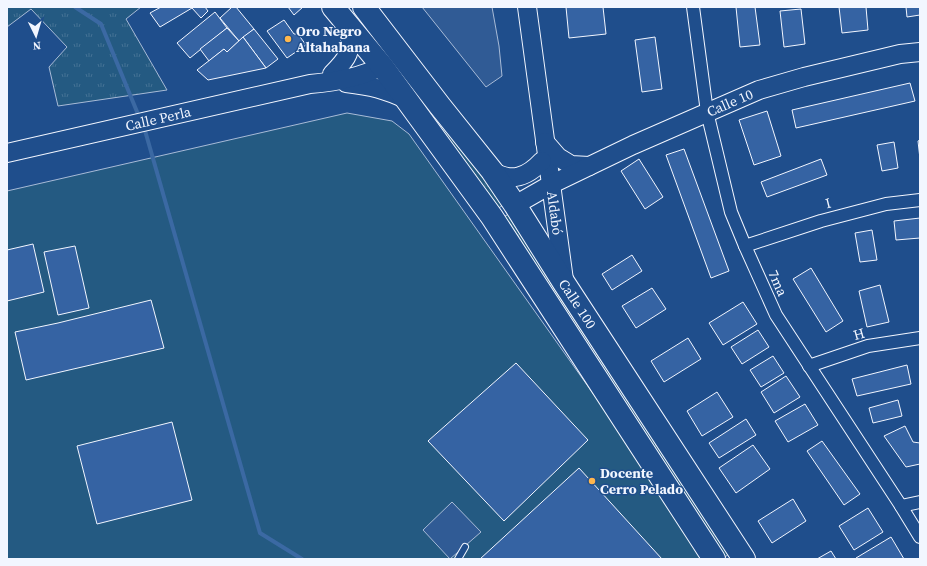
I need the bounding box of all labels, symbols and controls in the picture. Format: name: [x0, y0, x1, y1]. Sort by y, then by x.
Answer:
north arrow: [16, 16, 56, 56]
place label: Oro Negro Altahabana: [296, 21, 371, 57]
marker: Oro Negro Altahabana: [283, 34, 293, 44]
text: N: [32, 38, 41, 53]
street label: Calle 10: [703, 84, 756, 122]
street label: Calle Perla: [123, 101, 194, 136]
street label: Aldabó: [542, 190, 568, 237]
street label: I: [823, 193, 833, 213]
street label: 7ma: [763, 267, 793, 300]
street label: Calle 100: [554, 275, 601, 333]
street label: H: [851, 323, 867, 345]
place label: Docente Cerro Pelado: [600, 463, 683, 499]
marker: Docente Cerro Pelado: [587, 476, 597, 486]

